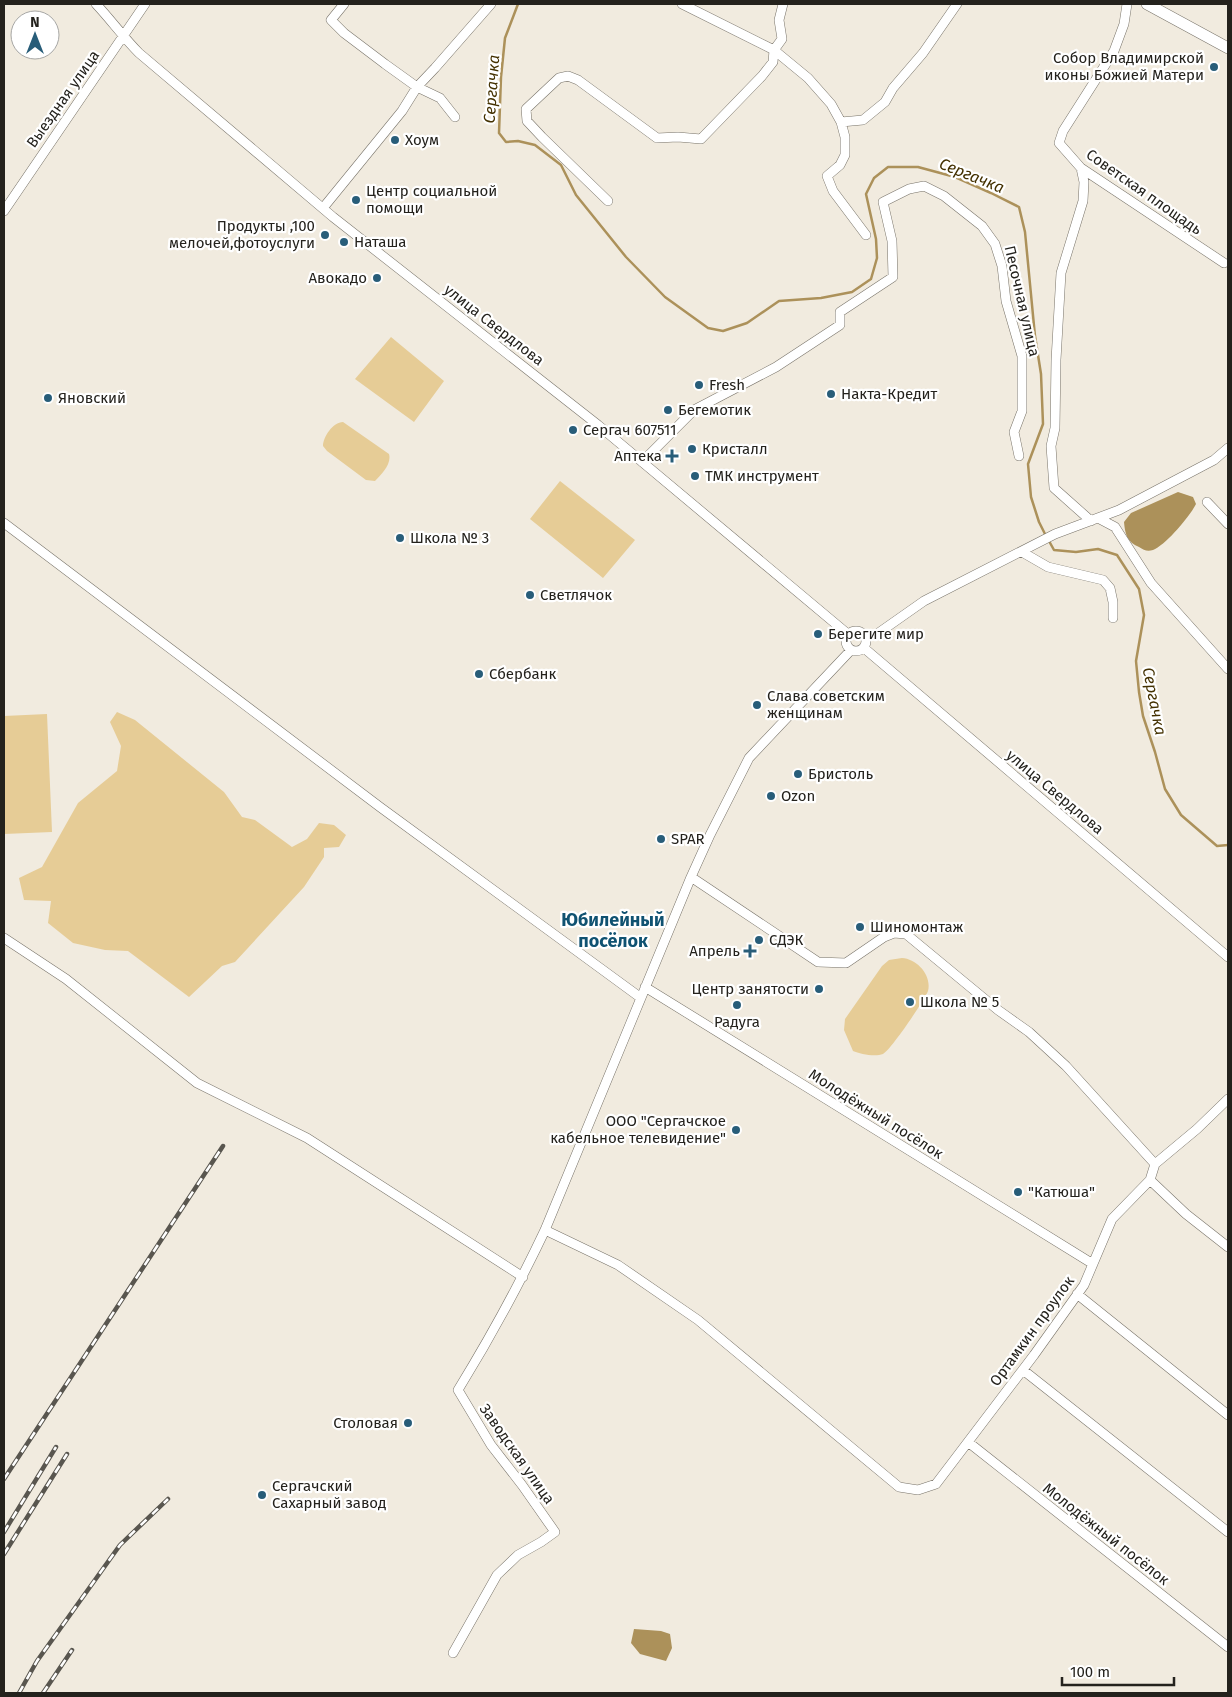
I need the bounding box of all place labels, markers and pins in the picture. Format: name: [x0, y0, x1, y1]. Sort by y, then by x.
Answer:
place label: Собор Владимирской иконы Божией Матери: [1044, 49, 1204, 84]
marker: Собор Владимирской иконы Божией Матери: [1208, 61, 1220, 73]
place label: Хоум: [405, 131, 439, 149]
marker: Хоум: [389, 134, 401, 146]
place label: Центр социальной помощи: [366, 182, 497, 217]
marker: Центр социальной помощи: [350, 194, 362, 206]
place label: Продукты ,100 мелочей,фотоуслуги: [169, 217, 315, 252]
marker: Продукты ,100 мелочей,фотоуслуги: [319, 229, 331, 241]
place label: Наташа: [354, 233, 407, 251]
marker: Наташа: [338, 236, 350, 248]
place label: Авокадо: [308, 269, 367, 287]
marker: Авокадо: [371, 272, 383, 284]
place label: Fresh: [709, 376, 745, 394]
marker: Fresh: [693, 379, 705, 391]
place label: Накта-Кредит: [841, 385, 938, 403]
marker: Накта-Кредит: [825, 388, 837, 400]
place label: Яновский: [58, 389, 126, 407]
marker: Яновский: [42, 392, 54, 404]
place label: Бегемотик: [678, 401, 751, 419]
marker: Бегемотик: [662, 404, 674, 416]
place label: Сергач 607511: [583, 421, 676, 439]
marker: Сергач 607511: [567, 424, 579, 436]
place label: Кристалл: [702, 440, 768, 458]
marker: Кристалл: [686, 443, 698, 455]
place label: Аптека: [614, 447, 662, 465]
marker: Аптека: [666, 450, 678, 462]
place label: ТМК инструмент: [705, 467, 819, 485]
marker: ТМК инструмент: [689, 470, 701, 482]
place label: Школа № 3: [410, 529, 489, 547]
marker: Школа № 3: [394, 532, 406, 544]
place label: Светлячок: [540, 586, 612, 604]
marker: Светлячок: [524, 589, 536, 601]
place label: Берегите мир: [828, 625, 924, 643]
marker: Берегите мир: [812, 628, 824, 640]
place label: Сбербанк: [489, 665, 557, 683]
marker: Сбербанк: [473, 668, 485, 680]
place label: Слава советским женщинам: [767, 687, 885, 722]
marker: Слава советским женщинам: [751, 699, 763, 711]
place label: Бристоль: [808, 765, 873, 783]
marker: Бристоль: [792, 768, 804, 780]
place label: Ozon: [781, 787, 815, 805]
marker: Ozon: [765, 790, 777, 802]
place label: SPAR: [671, 830, 705, 848]
marker: SPAR: [655, 833, 667, 845]
place label: Шиномонтаж: [870, 918, 964, 936]
marker: Шиномонтаж: [854, 921, 866, 933]
place label: СДЭК: [769, 931, 804, 949]
marker: СДЭК: [753, 934, 765, 946]
place label: Апрель: [689, 942, 740, 960]
marker: Апрель: [744, 945, 756, 957]
place label: Центр занятости: [692, 980, 809, 998]
marker: Центр занятости: [813, 983, 825, 995]
place label: Школа № 5: [920, 993, 999, 1011]
marker: Школа № 5: [904, 996, 916, 1008]
marker: Радуга: [731, 999, 743, 1011]
place label: Радуга: [714, 1013, 760, 1031]
place label: ООО "Сергачское кабельное телевидение": [550, 1112, 726, 1147]
marker: ООО "Сергачское кабельное телевидение": [730, 1124, 742, 1136]
place label: "Катюша": [1028, 1183, 1095, 1201]
marker: "Катюша": [1012, 1186, 1024, 1198]
place label: Столовая: [333, 1414, 398, 1432]
marker: Столовая: [402, 1417, 414, 1429]
place label: Сергачский Сахарный завод: [272, 1477, 386, 1512]
marker: Сергачский Сахарный завод: [256, 1489, 268, 1501]

